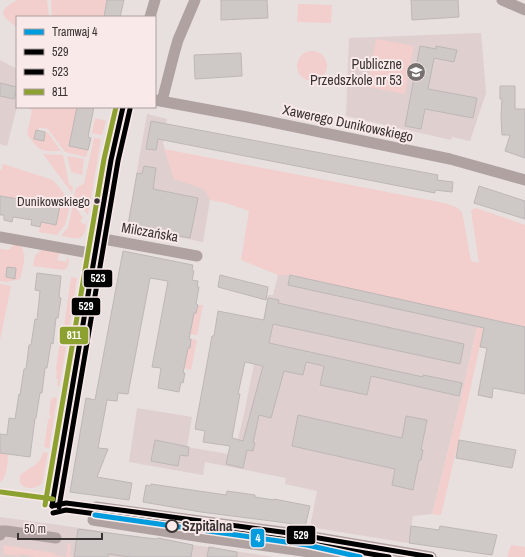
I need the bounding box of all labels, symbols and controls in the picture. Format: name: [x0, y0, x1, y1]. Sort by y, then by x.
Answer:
legend: [16, 16, 156, 108]
text: Tramwaj 4: [52, 24, 98, 40]
text: 529: [52, 44, 68, 60]
place label: Publiczne Przedszkole nr 53: [310, 55, 402, 89]
school or university icon: Publiczne Przedszkole nr 53: [405, 61, 427, 83]
text: 523: [52, 64, 68, 80]
text: 811: [52, 84, 68, 100]
street label: Xawerego Dunikowskiego: [281, 100, 415, 146]
place label: Dunikowskiego: [17, 193, 90, 210]
marker: Dunikowskiego: [92, 196, 102, 206]
street label: Milczańska: [120, 218, 180, 246]
line badge: 523: [83, 269, 113, 288]
text: 523: [90, 271, 106, 285]
line badge: 529: [71, 297, 101, 316]
text: 529: [78, 299, 94, 313]
line badge: 811: [59, 326, 89, 345]
text: 811: [67, 328, 81, 342]
scale bar: [18, 515, 102, 541]
place label: Szpitalna: [182, 517, 233, 535]
marker: Szpitalna: [165, 519, 179, 533]
text: 50 m: [24, 521, 46, 537]
line badge: 529: [286, 525, 316, 545]
line badge: 4: [250, 528, 265, 548]
text: 529: [293, 528, 309, 542]
text: 4: [255, 531, 261, 545]

